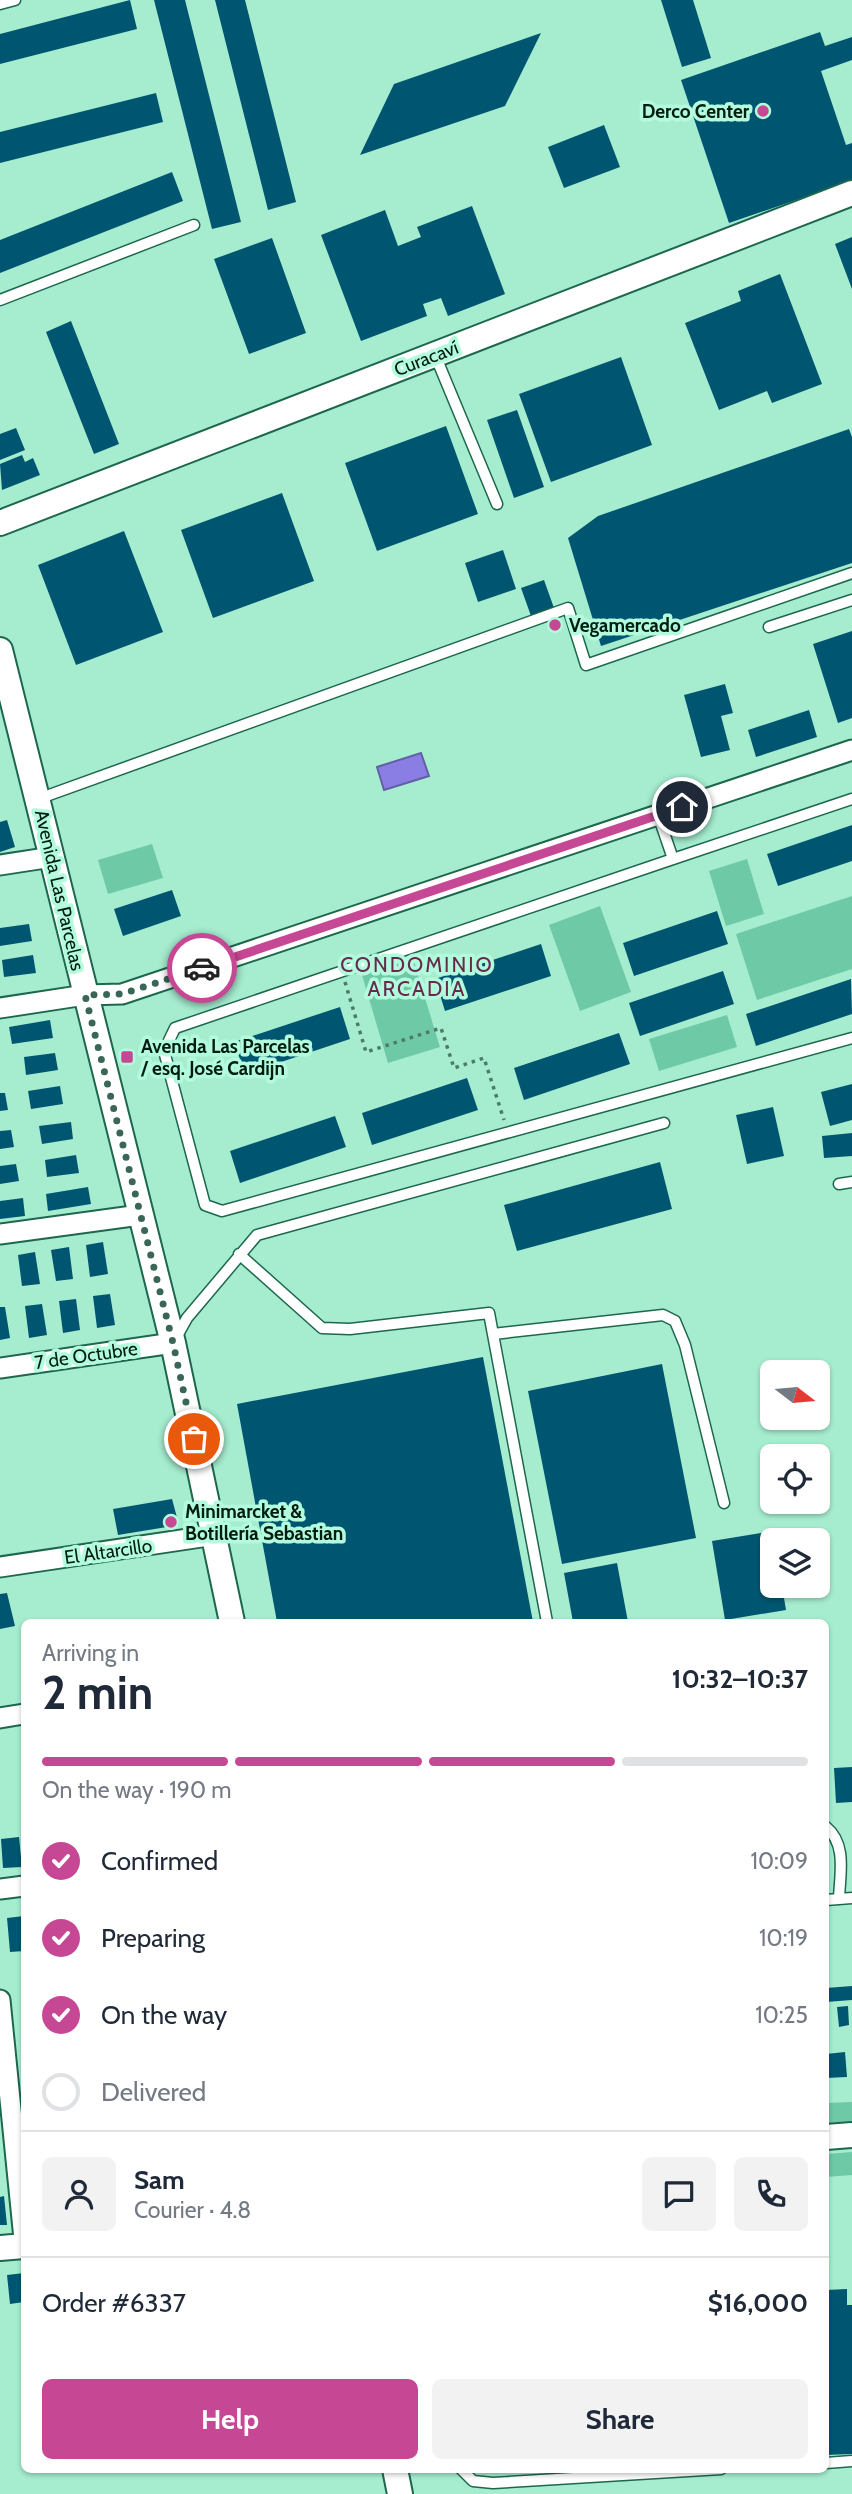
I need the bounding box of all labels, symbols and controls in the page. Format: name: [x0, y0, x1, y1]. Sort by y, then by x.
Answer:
place label: Derco Center: [642, 100, 750, 123]
marker: Derco Center: [755, 103, 771, 119]
street label: Curacaví: [391, 336, 462, 381]
place label: Vegamercado: [569, 614, 681, 637]
marker: Vegamercado: [547, 617, 563, 633]
pin: [652, 777, 712, 837]
icon: home: [663, 788, 701, 826]
street label: Avenida Las Parcelas: [30, 807, 89, 973]
courier: [167, 933, 237, 1003]
icon: car: [183, 949, 221, 987]
district label: CONDOMINIO ARCADIA: [340, 952, 494, 1001]
place label: Avenida Las Parcelas / esq. José Cardijn: [140, 1035, 310, 1080]
marker: Avenida Las Parcelas / esq. José Cardijn: [119, 1049, 135, 1065]
street label: 7 de Octubre: [33, 1337, 139, 1374]
north arrow: [760, 1360, 830, 1430]
map controls: [760, 1360, 830, 1598]
pin: [164, 1409, 224, 1469]
icon: bag: [175, 1420, 213, 1458]
button: locate: [760, 1444, 830, 1514]
place label: Minimarcket & Botillería Sebastian: [185, 1500, 343, 1545]
marker: Minimarcket & Botillería Sebastian: [163, 1514, 179, 1530]
button: layers: [760, 1528, 830, 1598]
street label: El Altarcillo: [63, 1534, 153, 1569]
text: Arriving in: [42, 1639, 139, 1667]
text: 10:32–10:37: [672, 1663, 808, 1695]
text: 2 min: [42, 1665, 153, 1721]
text: On the way · 190 m: [42, 1776, 231, 1804]
icon: check: [42, 1842, 80, 1880]
text: Confirmed: [101, 1845, 218, 1877]
text: 10:09: [751, 1847, 808, 1875]
icon: check: [42, 1919, 80, 1957]
text: Preparing: [101, 1922, 205, 1954]
text: 10:19: [759, 1924, 808, 1952]
icon: check: [42, 1996, 80, 2034]
text: On the way: [101, 1999, 227, 2031]
text: 10:25: [755, 2001, 808, 2029]
text: Delivered: [101, 2076, 206, 2108]
button: person: [42, 2157, 116, 2231]
button: chat: [642, 2157, 716, 2231]
button: phone: [734, 2157, 808, 2231]
text: Sam: [134, 2164, 185, 2196]
text: Courier · 4.8: [134, 2196, 251, 2224]
text: Order #6337: [42, 2287, 186, 2319]
text: $16,000: [708, 2287, 808, 2319]
button: Help: [42, 2379, 418, 2459]
button: Share: [432, 2379, 808, 2459]

